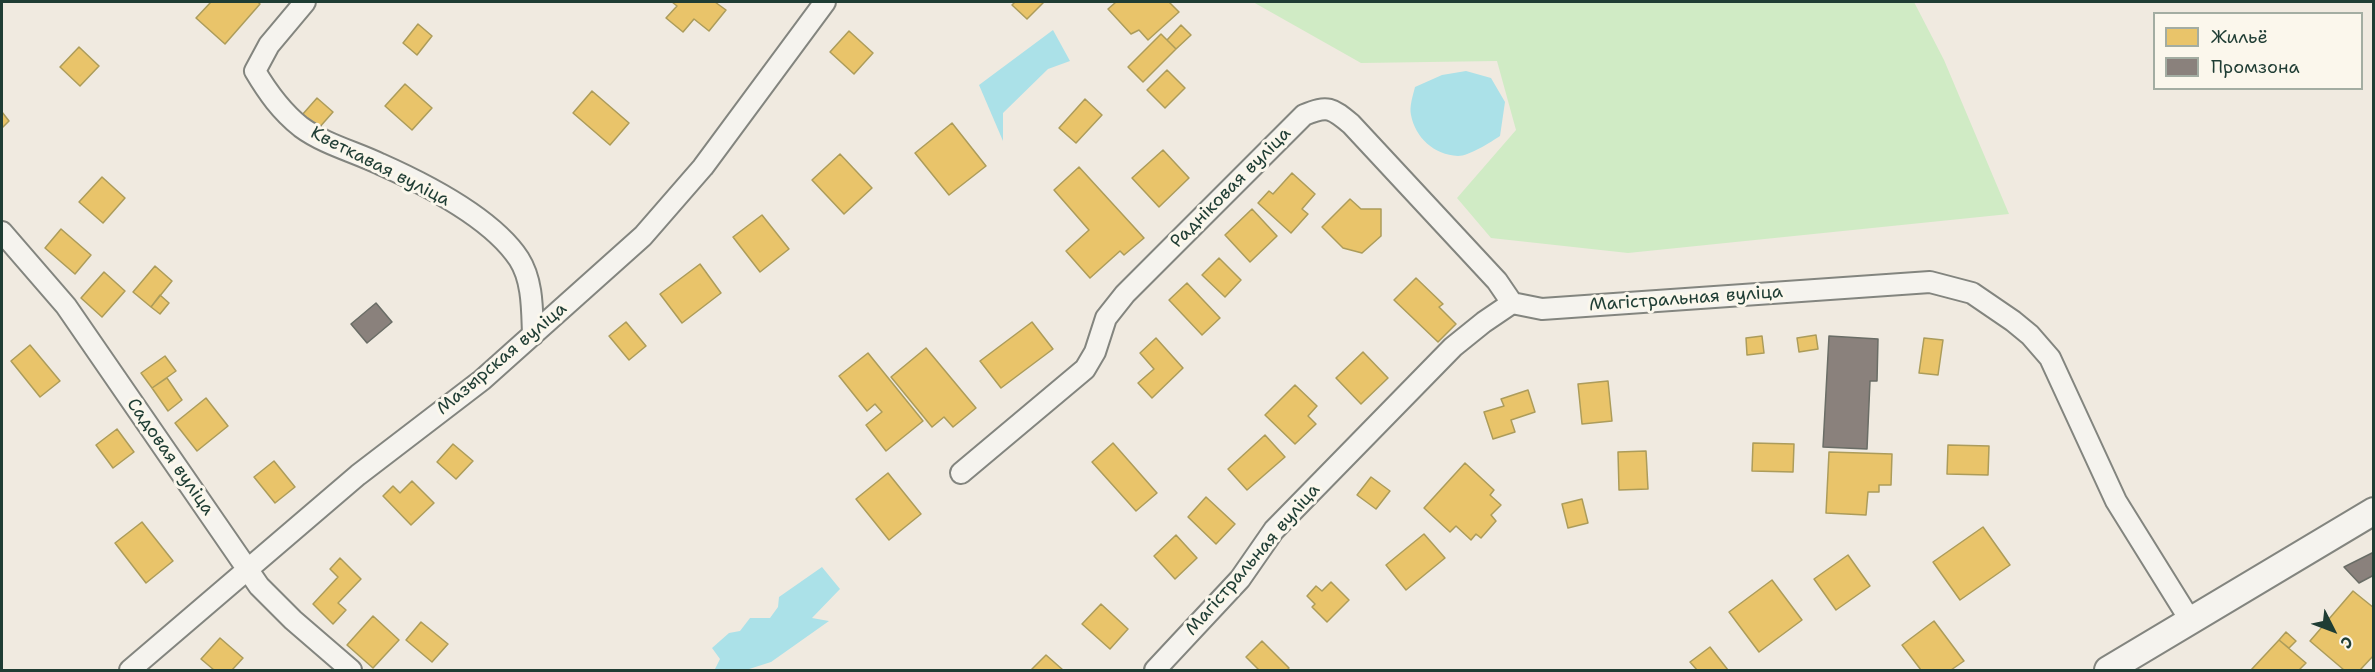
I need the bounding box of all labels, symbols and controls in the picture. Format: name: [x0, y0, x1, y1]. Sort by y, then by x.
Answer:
legend: [2153, 12, 2363, 90]
text: Жильё: [2211, 25, 2268, 49]
text: Промзона: [2211, 55, 2300, 79]
street label: Кветкавая вуліца: [307, 122, 453, 212]
street label: Радніковая вуліца: [1166, 123, 1296, 253]
street label: Магістральная вуліца: [1588, 281, 1784, 317]
street label: Мазырская вуліца: [432, 298, 572, 420]
street label: Садовая вуліца: [122, 394, 218, 520]
street label: Магістральная вуліца: [1181, 480, 1325, 640]
north arrow: [2303, 600, 2363, 660]
text: С: [2336, 632, 2358, 653]

